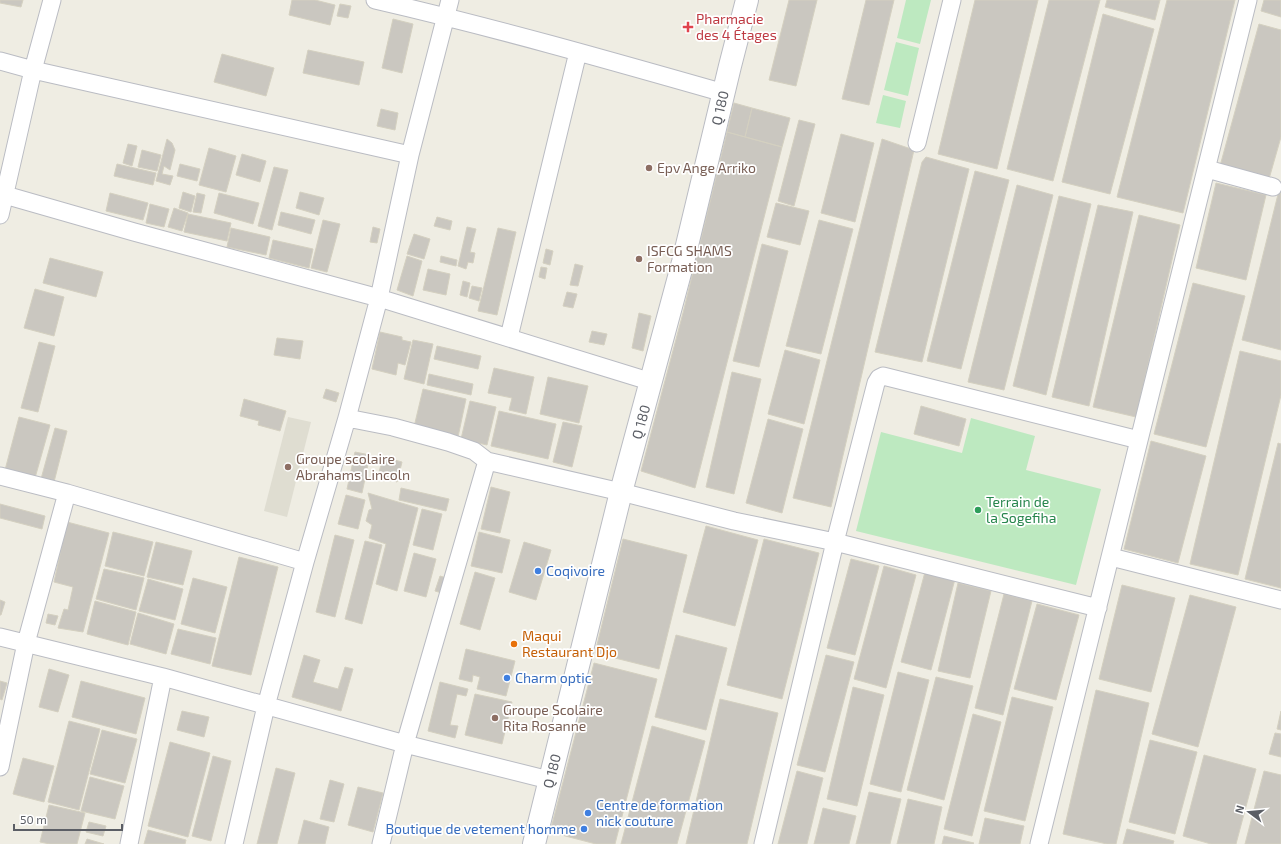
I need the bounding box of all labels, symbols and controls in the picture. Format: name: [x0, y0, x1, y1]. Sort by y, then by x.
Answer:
place label: Pharmacie des 4 Étages: [696, 10, 777, 43]
marker: Pharmacie des 4 Étages: [683, 22, 693, 32]
street label: Q 180: [707, 89, 732, 127]
place label: Epv Ange Arriko: [657, 159, 756, 176]
marker: Epv Ange Arriko: [644, 163, 654, 173]
place label: ISFCG SHAMS Formation: [647, 242, 732, 275]
marker: ISFCG SHAMS Formation: [634, 254, 644, 264]
street label: Q 180: [628, 403, 653, 441]
place label: Groupe scolaire Abrahams Lincoln: [296, 450, 410, 483]
marker: Groupe scolaire Abrahams Lincoln: [283, 462, 293, 472]
place label: Terrain de la Sogefiha: [986, 493, 1056, 526]
marker: Terrain de la Sogefiha: [973, 505, 983, 515]
place label: Coqivoire: [546, 562, 605, 579]
marker: Coqivoire: [533, 566, 543, 576]
place label: Maqui Restaurant Djo: [522, 627, 617, 660]
marker: Maqui Restaurant Djo: [509, 639, 519, 649]
place label: Charm optic: [515, 669, 592, 686]
marker: Charm optic: [502, 673, 512, 683]
place label: Groupe Scolaire Rita Rosanne: [503, 701, 603, 734]
marker: Groupe Scolaire Rita Rosanne: [490, 713, 500, 723]
street label: Q 180: [539, 752, 564, 790]
north arrow: [1229, 792, 1269, 832]
place label: Centre de formation nick couture: [596, 796, 723, 829]
text: N: [1232, 803, 1246, 815]
scale bar: [14, 806, 122, 832]
marker: Centre de formation nick couture: [583, 808, 593, 818]
text: 50 m: [20, 812, 47, 826]
place label: Boutique de vetement homme: [385, 820, 576, 837]
marker: Boutique de vetement homme: [579, 824, 589, 834]

